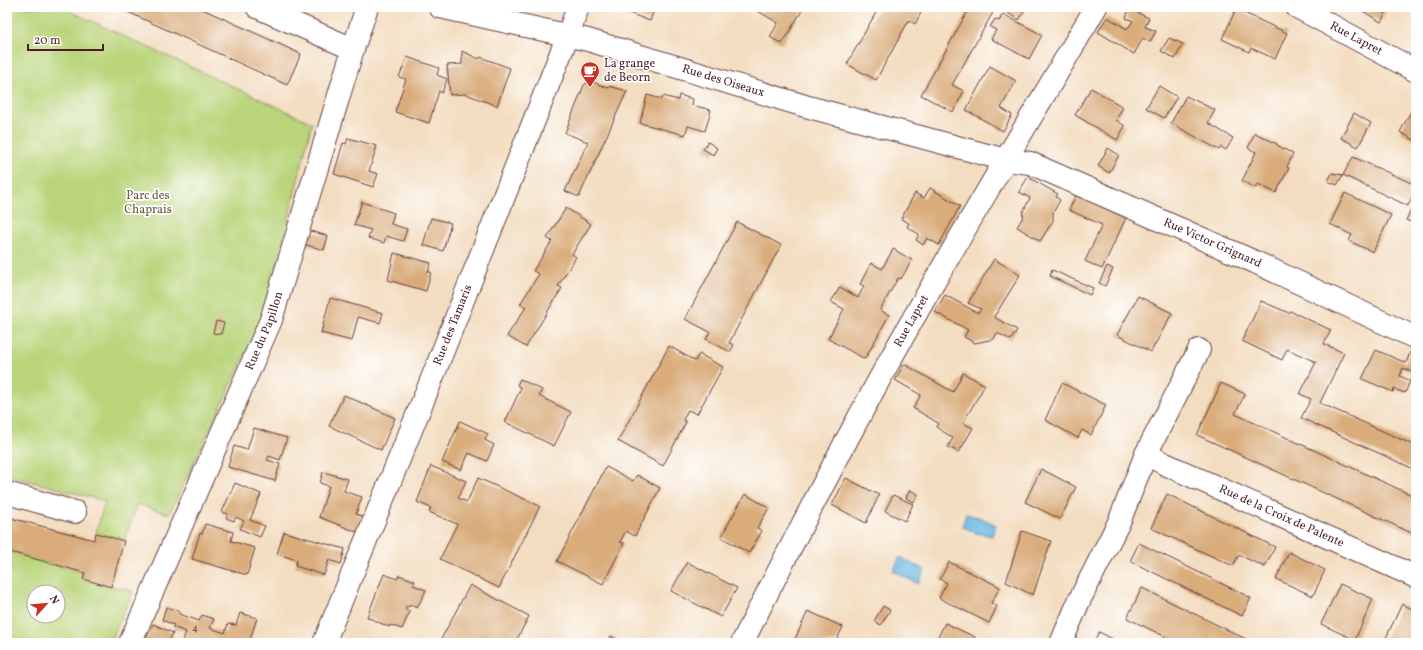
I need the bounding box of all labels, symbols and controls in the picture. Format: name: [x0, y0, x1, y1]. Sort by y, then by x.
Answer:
street label: Rue Lapret: [1327, 18, 1385, 59]
scale bar: [28, 26, 103, 52]
text: 20 m: [34, 33, 61, 49]
place label: La grange de Beorn: [604, 56, 656, 86]
cafe icon: La grange de Beorn: [579, 60, 601, 88]
street label: Rue des Oiseaux: [680, 61, 766, 101]
park label: Parc des Chaprais: [124, 188, 172, 218]
street label: Rue Victor Grignard: [1161, 215, 1264, 272]
street label: Rue des Tamaris: [430, 283, 476, 368]
street label: Rue du Papillon: [242, 290, 287, 373]
street label: Rue Lapret: [891, 292, 933, 350]
street label: Rue de la Croix de Palente: [1216, 481, 1347, 552]
north arrow: [26, 584, 66, 624]
text: N: [45, 593, 62, 607]
house number: 4: [192, 621, 198, 635]

